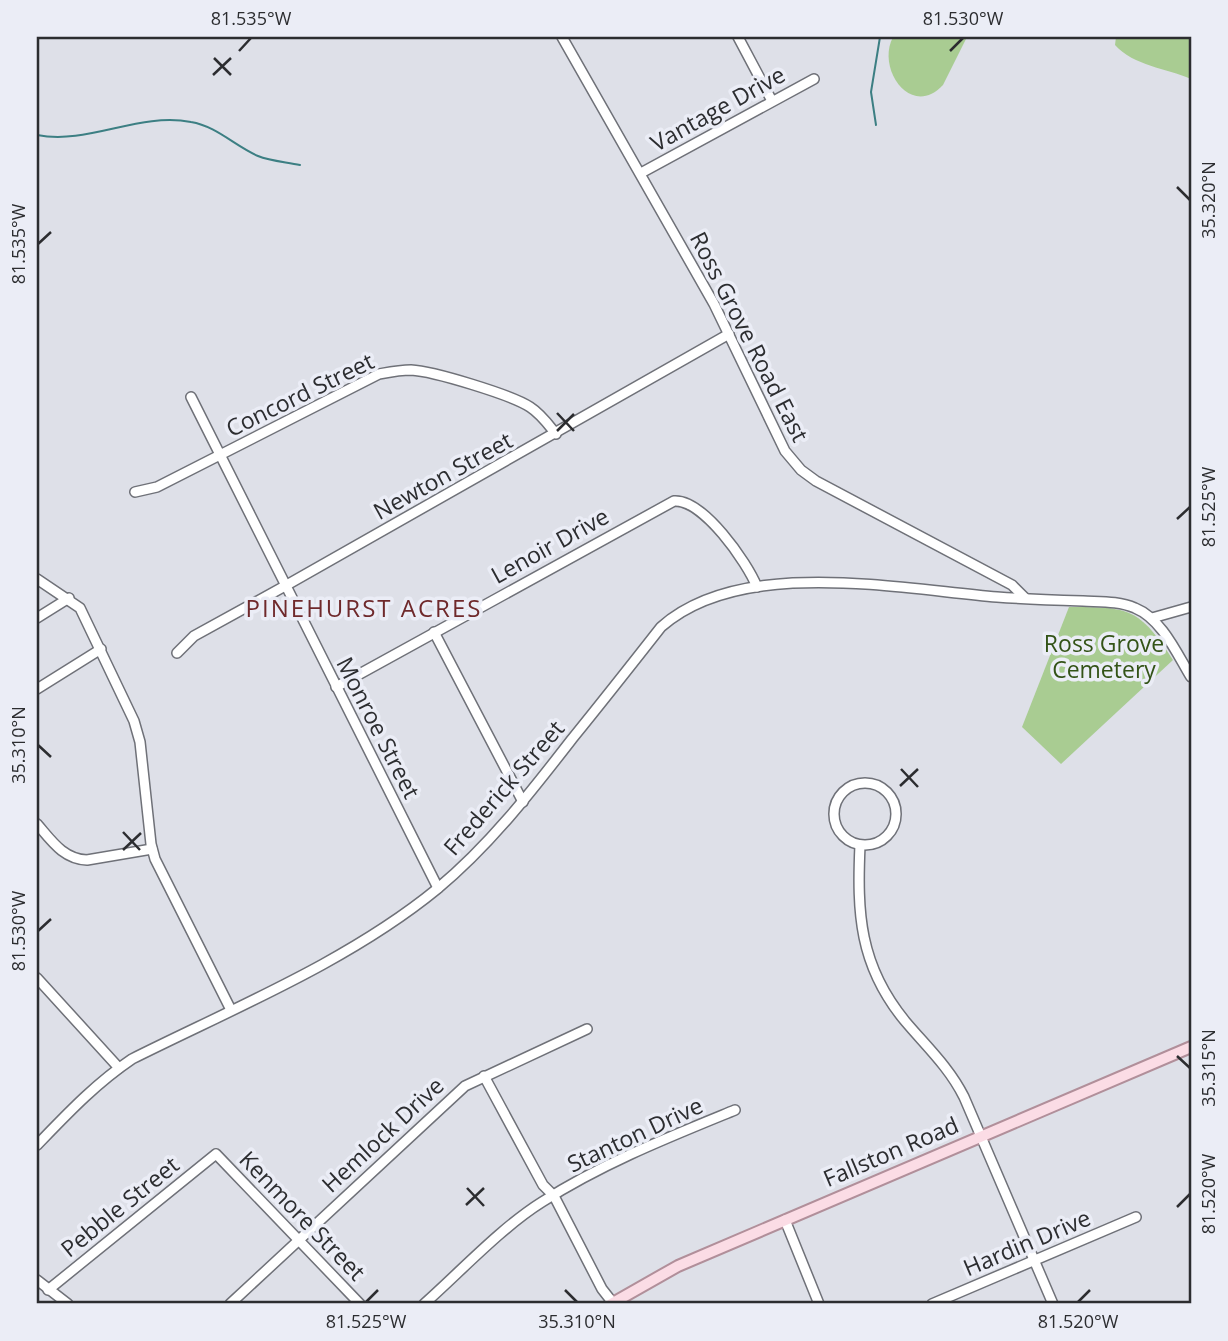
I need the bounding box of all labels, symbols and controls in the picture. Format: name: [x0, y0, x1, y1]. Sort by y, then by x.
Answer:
text: 81.535°W: [211, 6, 292, 30]
text: 81.530°W: [923, 6, 1004, 30]
street label: Vantage Drive: [644, 58, 791, 158]
text: 35.320°N: [1196, 161, 1220, 239]
text: 81.535°W: [6, 203, 30, 284]
street label: Ross Grove Road East: [683, 226, 817, 447]
street label: Concord Street: [220, 344, 379, 444]
street label: Newton Street: [367, 424, 518, 527]
text: 81.525°W: [1196, 466, 1220, 547]
street label: Lenoir Drive: [485, 500, 614, 591]
district label: PINEHURST ACRES: [246, 591, 482, 624]
park label: Ross Grove Cemetery: [1044, 627, 1164, 685]
street label: Monroe Street: [329, 651, 428, 804]
text: 35.310°N: [6, 706, 30, 784]
street label: Frederick Street: [436, 713, 571, 862]
text: 81.530°W: [6, 890, 30, 971]
text: 35.315°N: [1196, 1029, 1220, 1107]
street label: Hemlock Drive: [314, 1069, 450, 1199]
street label: Stanton Drive: [562, 1089, 708, 1179]
street label: Fallston Road: [818, 1108, 963, 1194]
street label: Kenmore Street: [233, 1143, 373, 1287]
street label: Pebble Street: [53, 1149, 185, 1264]
text: 81.520°W: [1196, 1153, 1220, 1234]
street label: Hardin Drive: [958, 1201, 1095, 1283]
text: 81.525°W: [326, 1309, 407, 1333]
text: 35.310°N: [538, 1309, 616, 1333]
text: 81.520°W: [1038, 1309, 1119, 1333]

